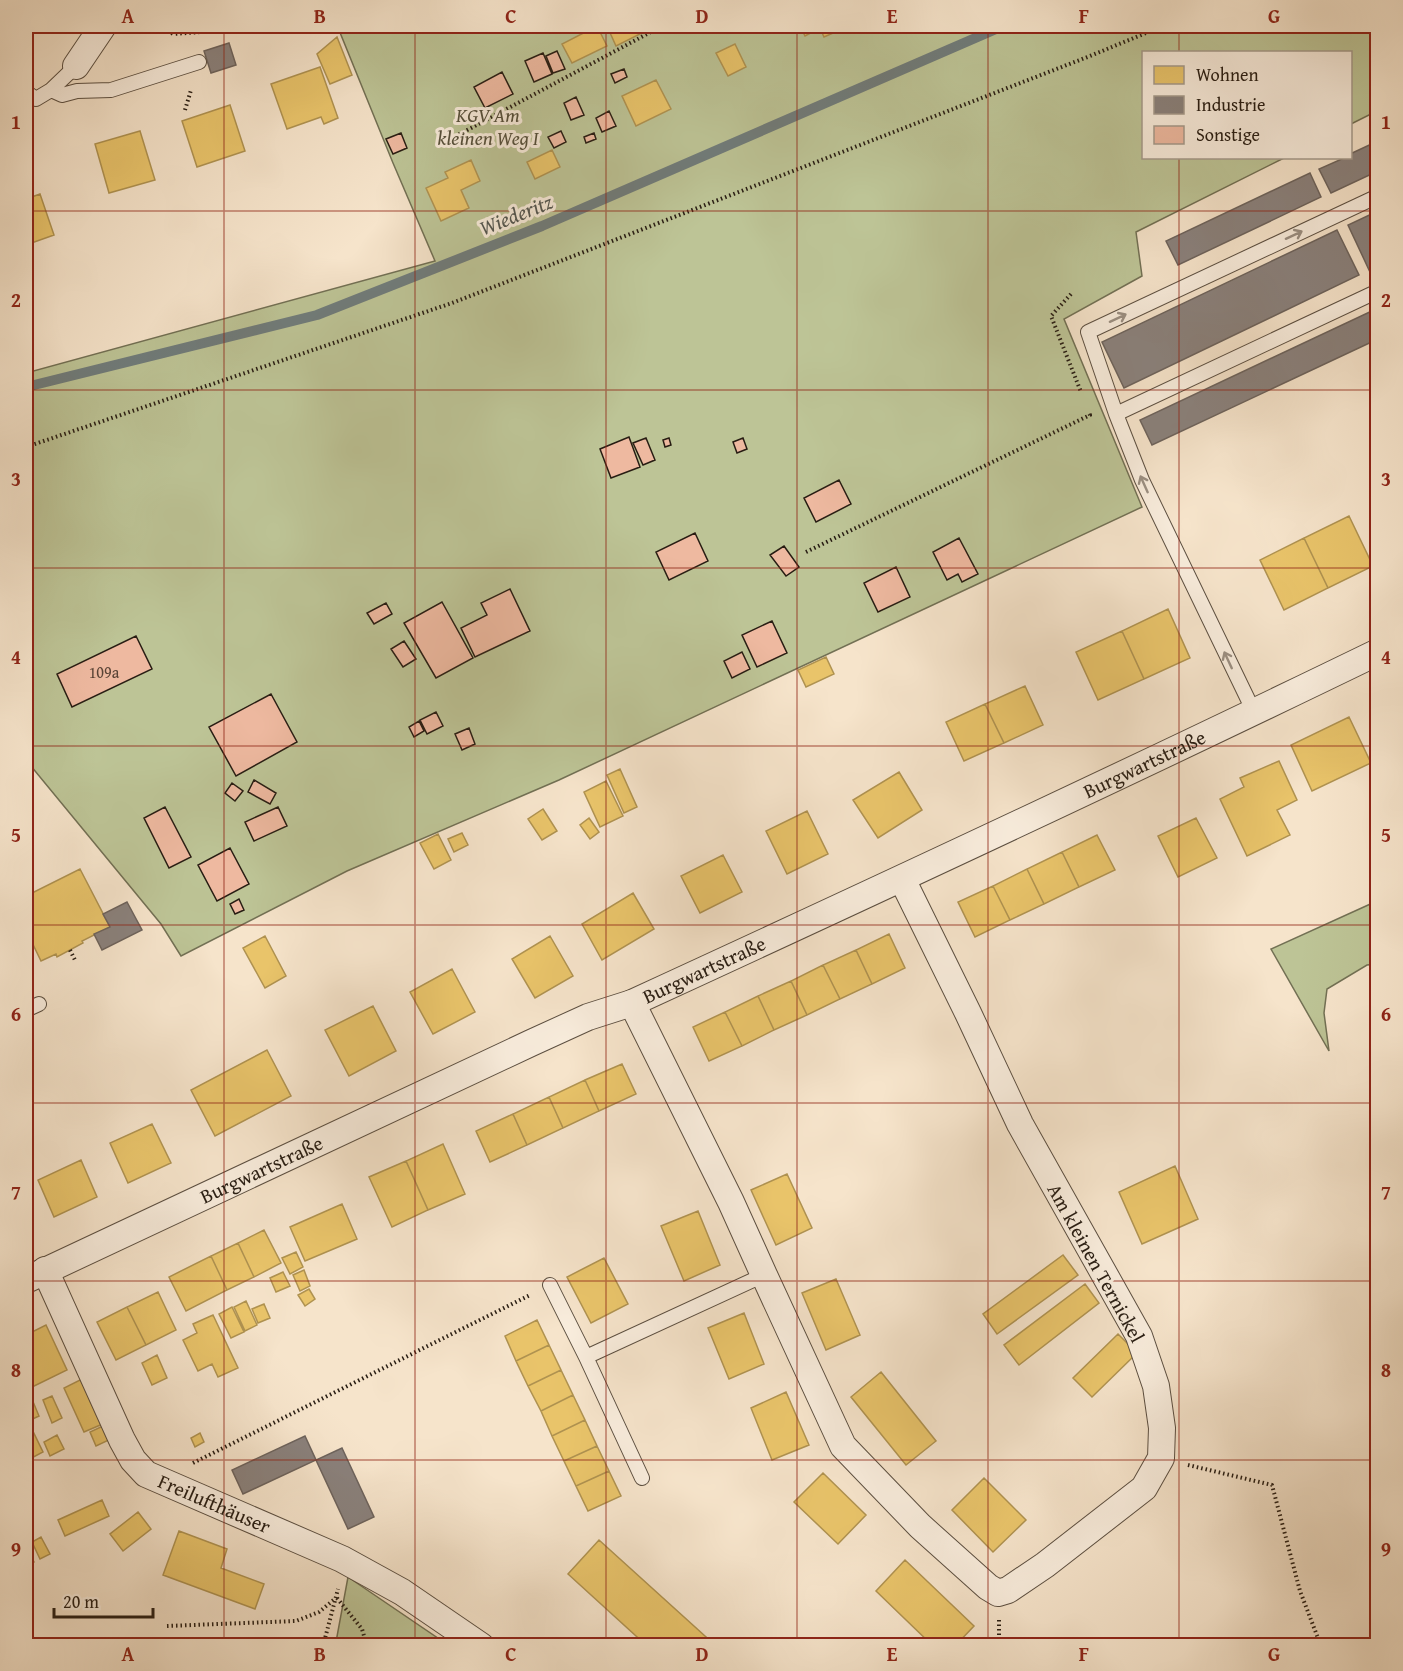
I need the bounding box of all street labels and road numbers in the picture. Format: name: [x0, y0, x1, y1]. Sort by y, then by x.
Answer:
street label: Burgwartstraße: [1078, 722, 1210, 805]
street label: Burgwartstraße: [638, 928, 770, 1010]
street label: Burgwartstraße: [195, 1128, 327, 1210]
street label: Am kleinen Ternickel: [1041, 1178, 1152, 1348]
street label: Freilufthäuser: [154, 1466, 275, 1540]

